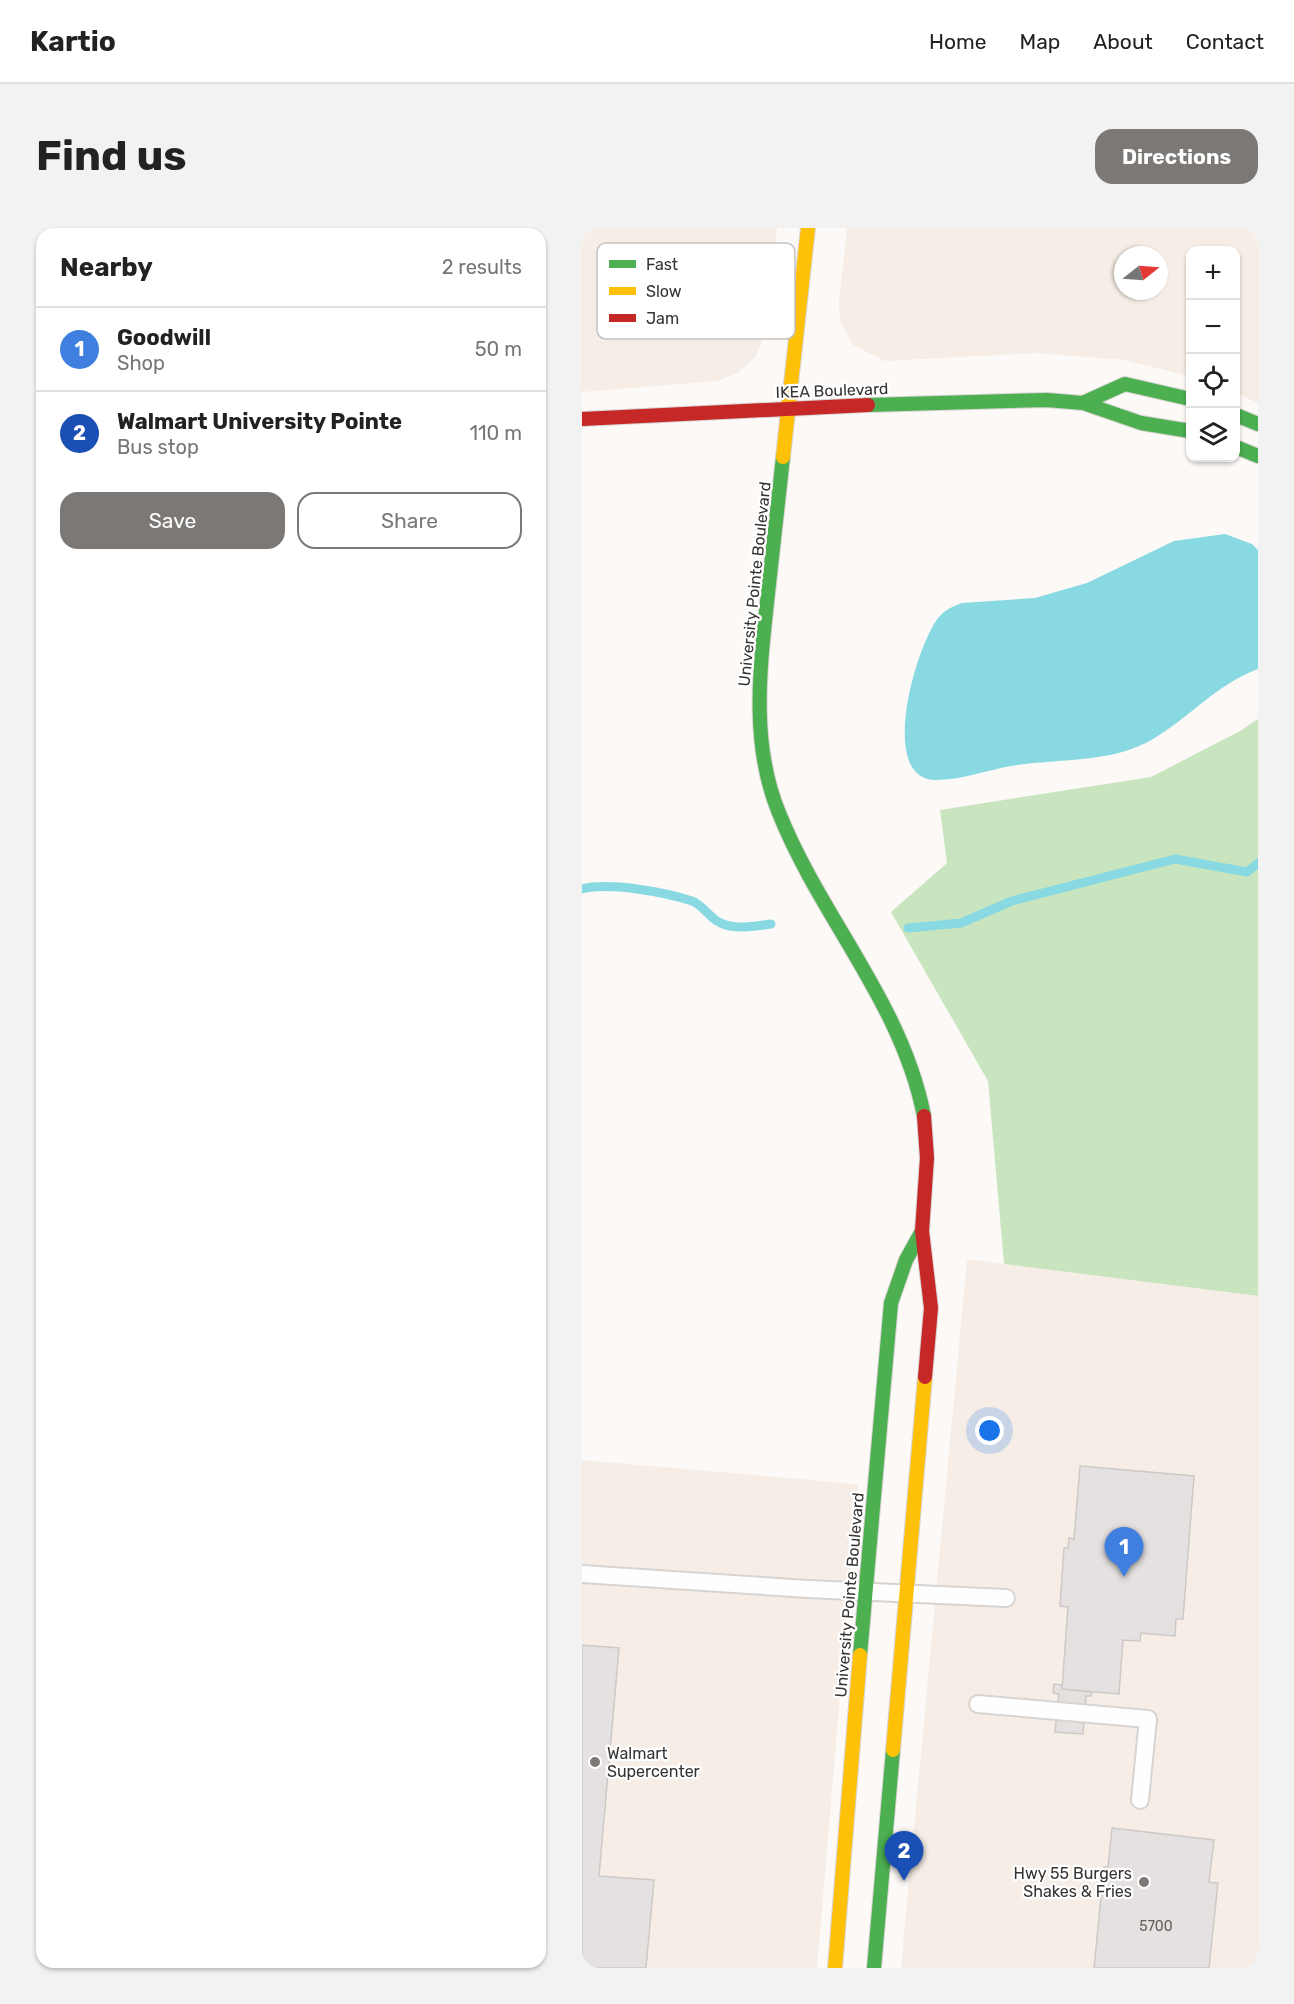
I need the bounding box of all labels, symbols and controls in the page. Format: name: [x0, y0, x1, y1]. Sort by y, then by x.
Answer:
text: Kartio: [30, 25, 116, 58]
text: Home: [929, 29, 986, 54]
text: Map: [1019, 29, 1060, 54]
text: About: [1093, 29, 1153, 54]
text: Contact: [1186, 29, 1264, 54]
button: Directions: [1095, 129, 1258, 184]
text: Find us: [36, 131, 187, 181]
legend: [597, 243, 795, 339]
north arrow: [1114, 246, 1168, 300]
map controls: [1186, 246, 1240, 462]
button: +: [1186, 246, 1240, 300]
text: Nearby: [60, 252, 153, 283]
text: 2 results: [442, 255, 522, 279]
text: Fast: [646, 255, 678, 274]
text: Slow: [646, 282, 682, 301]
button: −: [1186, 300, 1240, 354]
text: Jam: [646, 309, 679, 328]
text: Goodwill: [117, 324, 211, 351]
text: 1: [75, 337, 84, 361]
text: 50 m: [475, 337, 522, 361]
text: Shop: [117, 351, 165, 375]
button: locate: [1186, 354, 1240, 408]
street label: IKEA Boulevard: [775, 379, 889, 402]
text: Walmart University Pointe: [117, 408, 402, 435]
button: layers: [1186, 408, 1240, 462]
text: 2: [73, 421, 86, 445]
text: 110 m: [470, 421, 522, 445]
text: Bus stop: [117, 435, 199, 459]
street label: University Pointe Boulevard: [734, 481, 775, 687]
button: Save: [60, 492, 285, 549]
button: Share: [297, 492, 522, 549]
your location: [975, 1416, 1004, 1445]
street label: University Pointe Boulevard: [831, 1492, 868, 1698]
pin: 1: [1104, 1528, 1144, 1577]
place label: Walmart Supercenter: [607, 1744, 700, 1781]
marker: Walmart Supercenter: [588, 1755, 602, 1769]
pin: 2: [884, 1832, 924, 1881]
place label: Hwy 55 Burgers Shakes & Fries: [1014, 1864, 1132, 1901]
marker: Hwy 55 Burgers Shakes & Fries: [1137, 1875, 1151, 1889]
house number: 5700: [1139, 1918, 1173, 1935]

